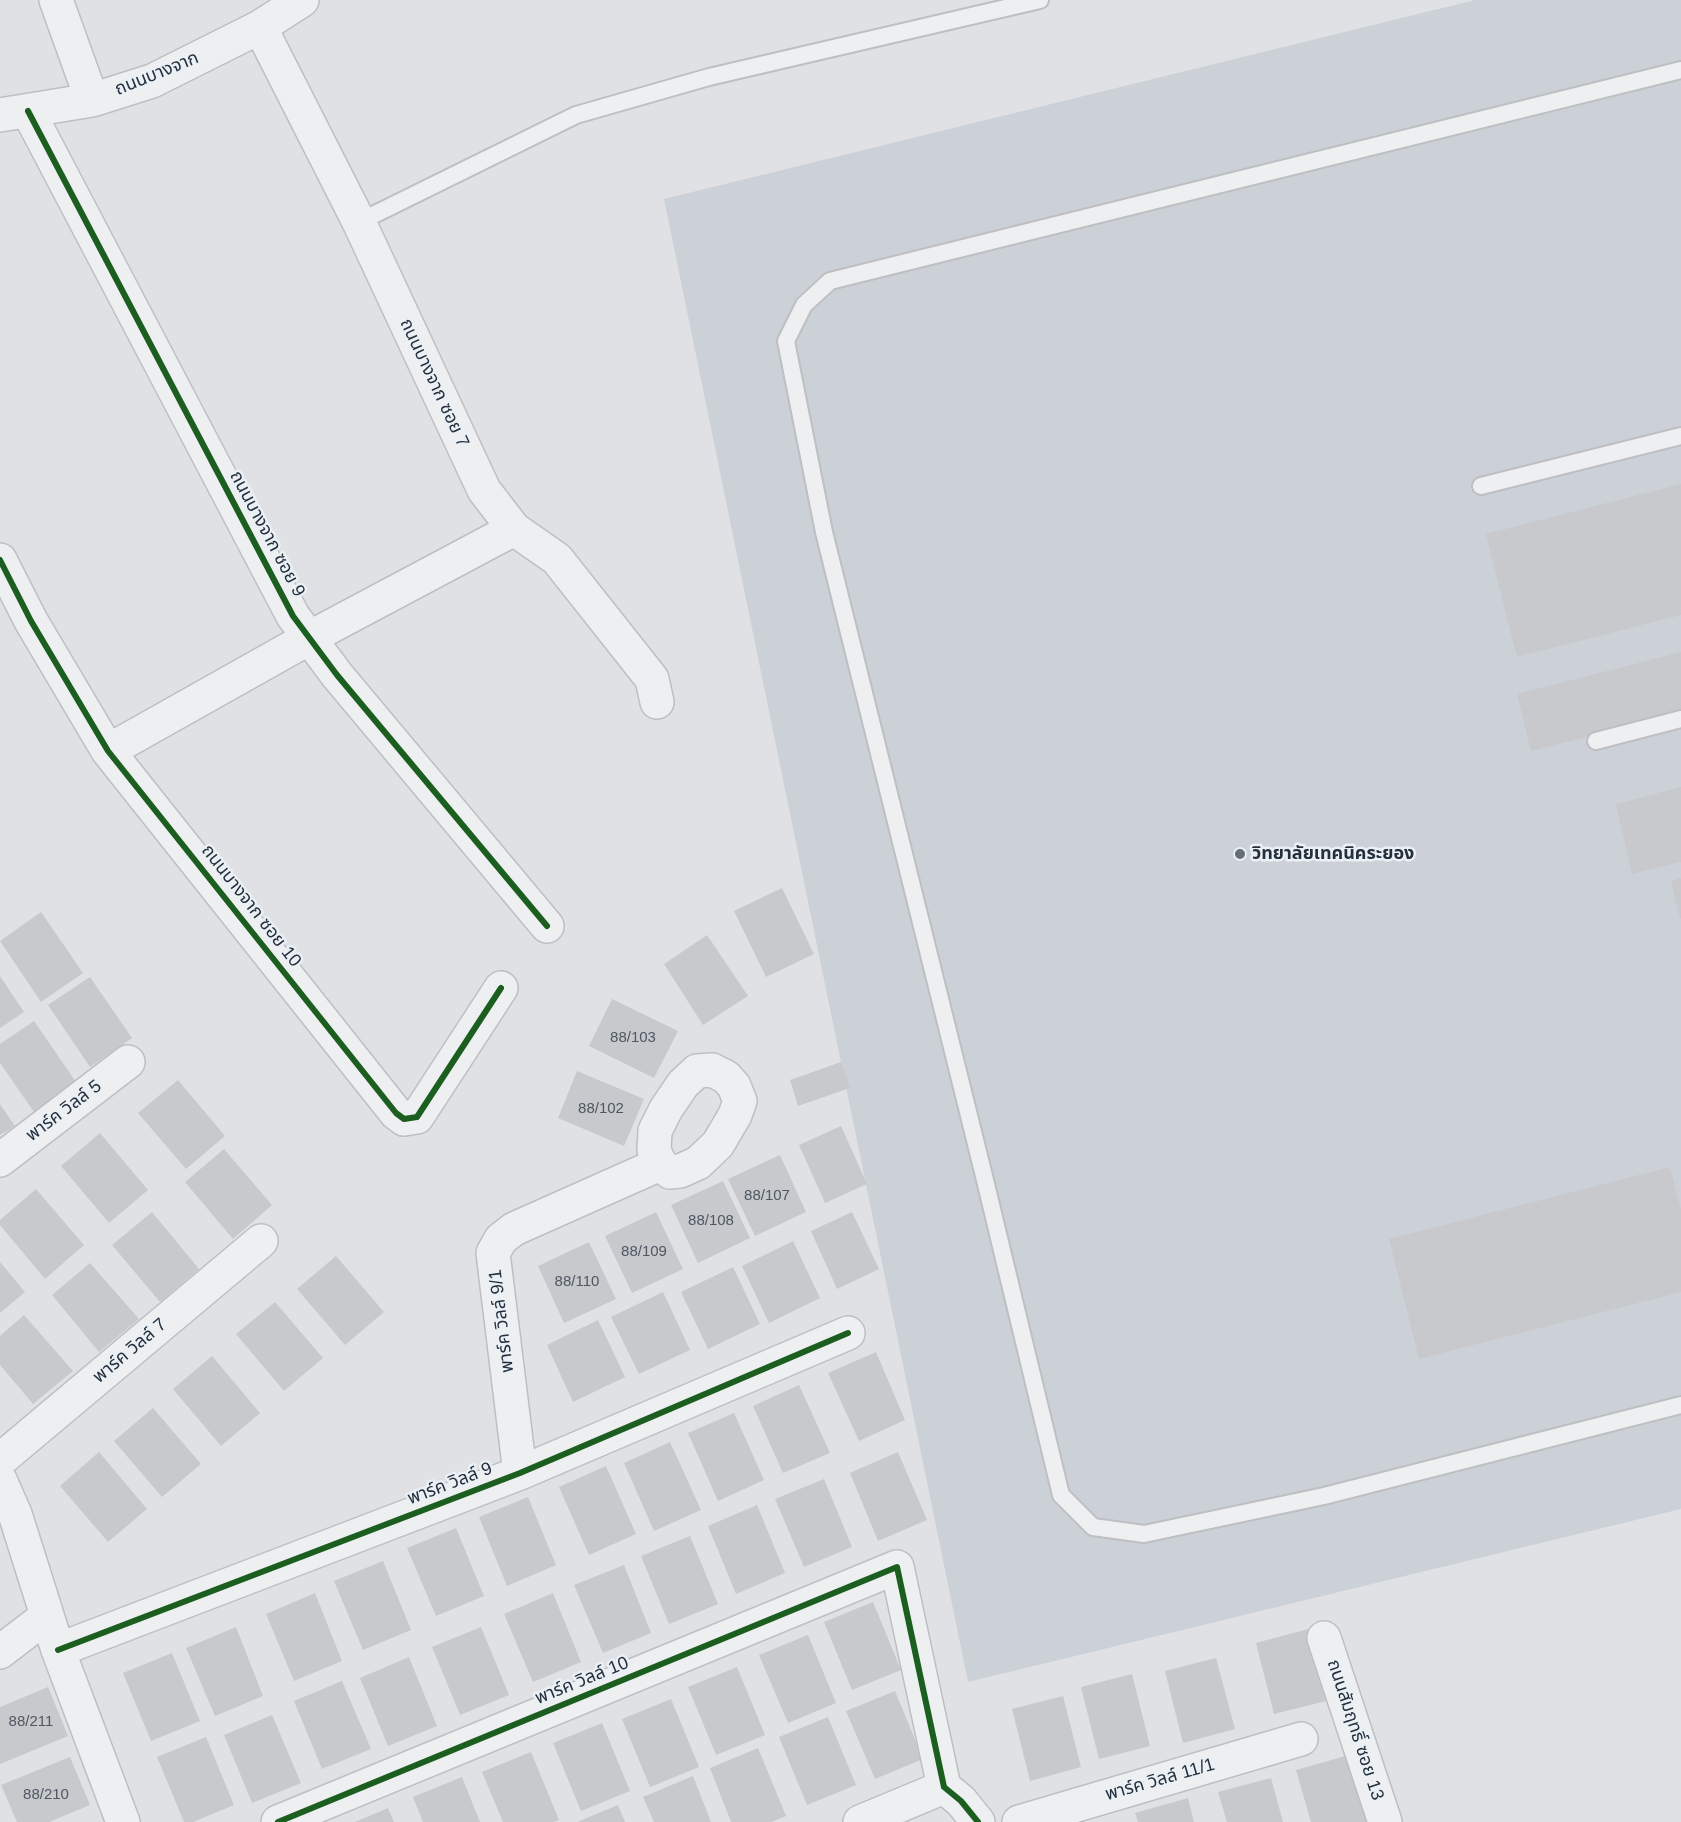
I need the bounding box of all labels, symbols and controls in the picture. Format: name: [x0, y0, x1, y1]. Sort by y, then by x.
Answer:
street label: ถนนบางจาก: [112, 47, 202, 101]
street label: ถนนบางจาก ซอย 7: [395, 315, 473, 451]
street label: ถนนบางจาก ซอย 9: [225, 467, 309, 601]
street label: ถนนบางจาก ซอย 10: [196, 840, 306, 972]
place label: วิทยาลัยเทคนิคระยอง: [1252, 843, 1414, 865]
marker: วิทยาลัยเทคนิคระยอง: [1233, 847, 1247, 861]
house number: 88/103: [610, 1029, 656, 1047]
street label: พาร์ค วิลล์ 5: [22, 1076, 106, 1146]
house number: 88/102: [578, 1100, 624, 1118]
house number: 88/107: [744, 1187, 790, 1205]
house number: 88/108: [688, 1212, 734, 1230]
house number: 88/109: [621, 1243, 667, 1261]
street label: พาร์ค วิลล์ 9/1: [485, 1268, 519, 1374]
house number: 88/110: [555, 1273, 599, 1291]
street label: พาร์ค วิลล์ 7: [89, 1314, 171, 1388]
street label: พาร์ค วิลล์ 9: [405, 1458, 495, 1510]
street label: พาร์ค วิลล์ 10: [532, 1652, 632, 1710]
street label: ถนนสัมฤทธิ์ ซอย 13: [1322, 1657, 1388, 1803]
house number: 88/211: [9, 1713, 53, 1731]
street label: พาร์ค วิลล์ 11/1: [1103, 1754, 1217, 1806]
house number: 88/210: [23, 1786, 69, 1804]

